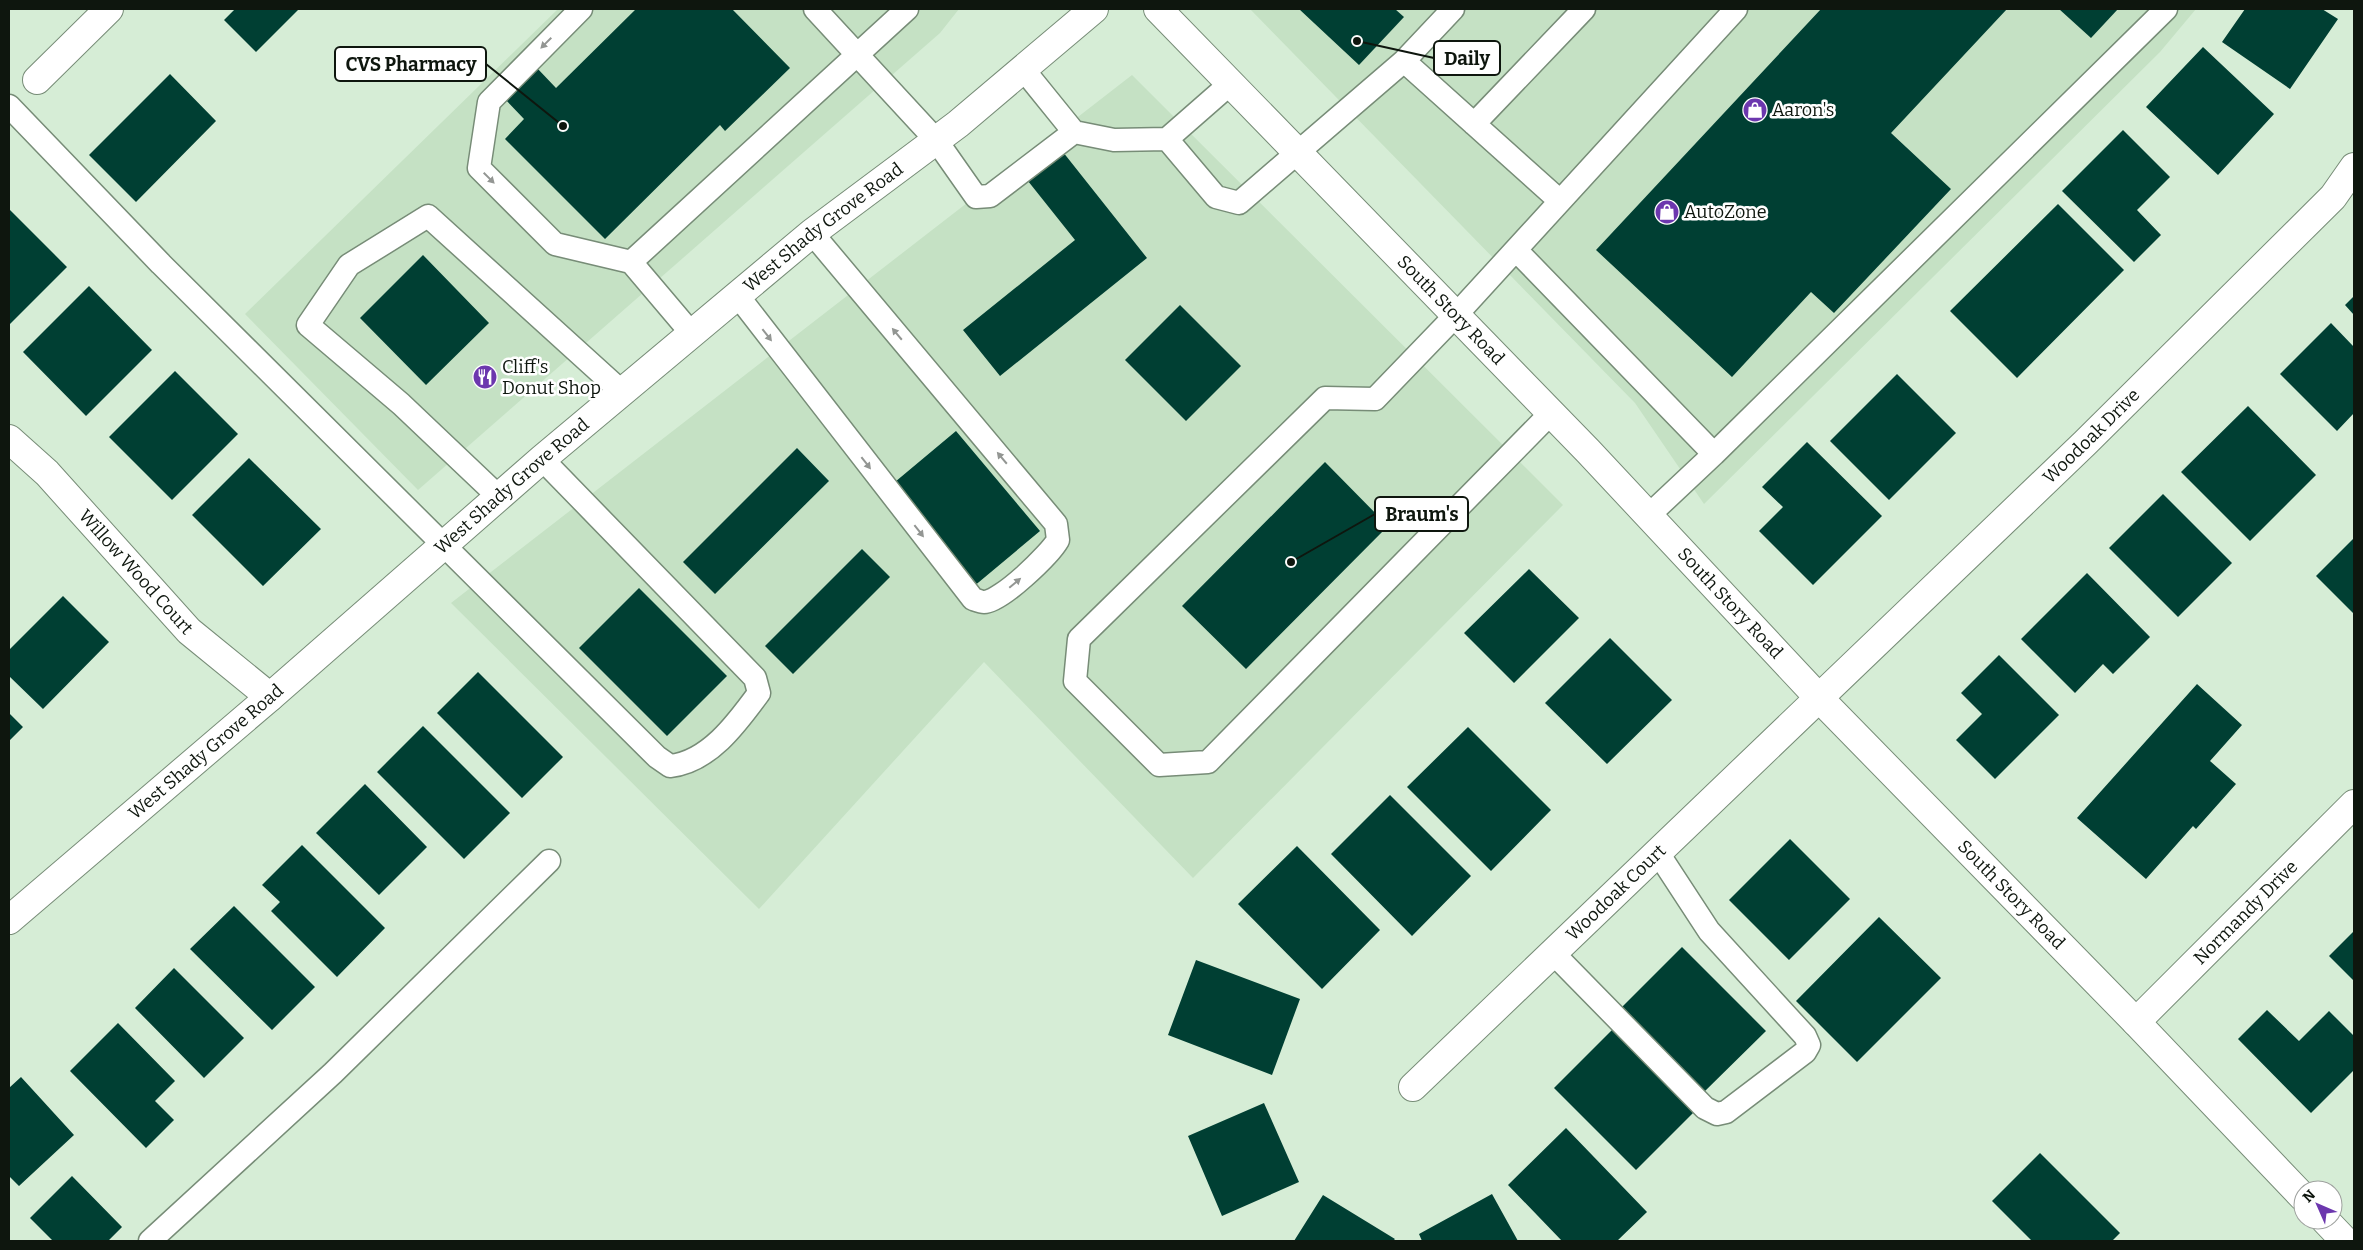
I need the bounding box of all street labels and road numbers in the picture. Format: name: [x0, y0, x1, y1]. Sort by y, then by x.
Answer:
street label: West Shady Grove Road: [739, 158, 908, 297]
street label: South Story Road: [1393, 251, 1509, 370]
street label: Woodoak Drive: [2038, 384, 2144, 488]
street label: West Shady Grove Road: [430, 413, 594, 559]
street label: Willow Wood Court: [74, 505, 198, 639]
street label: South Story Road: [1673, 543, 1788, 664]
street label: West Shady Grove Road: [124, 679, 288, 824]
street label: South Story Road: [1953, 835, 2070, 954]
street label: Woodoak Court: [1561, 839, 1671, 945]
street label: Normandy Drive: [2189, 856, 2302, 969]

